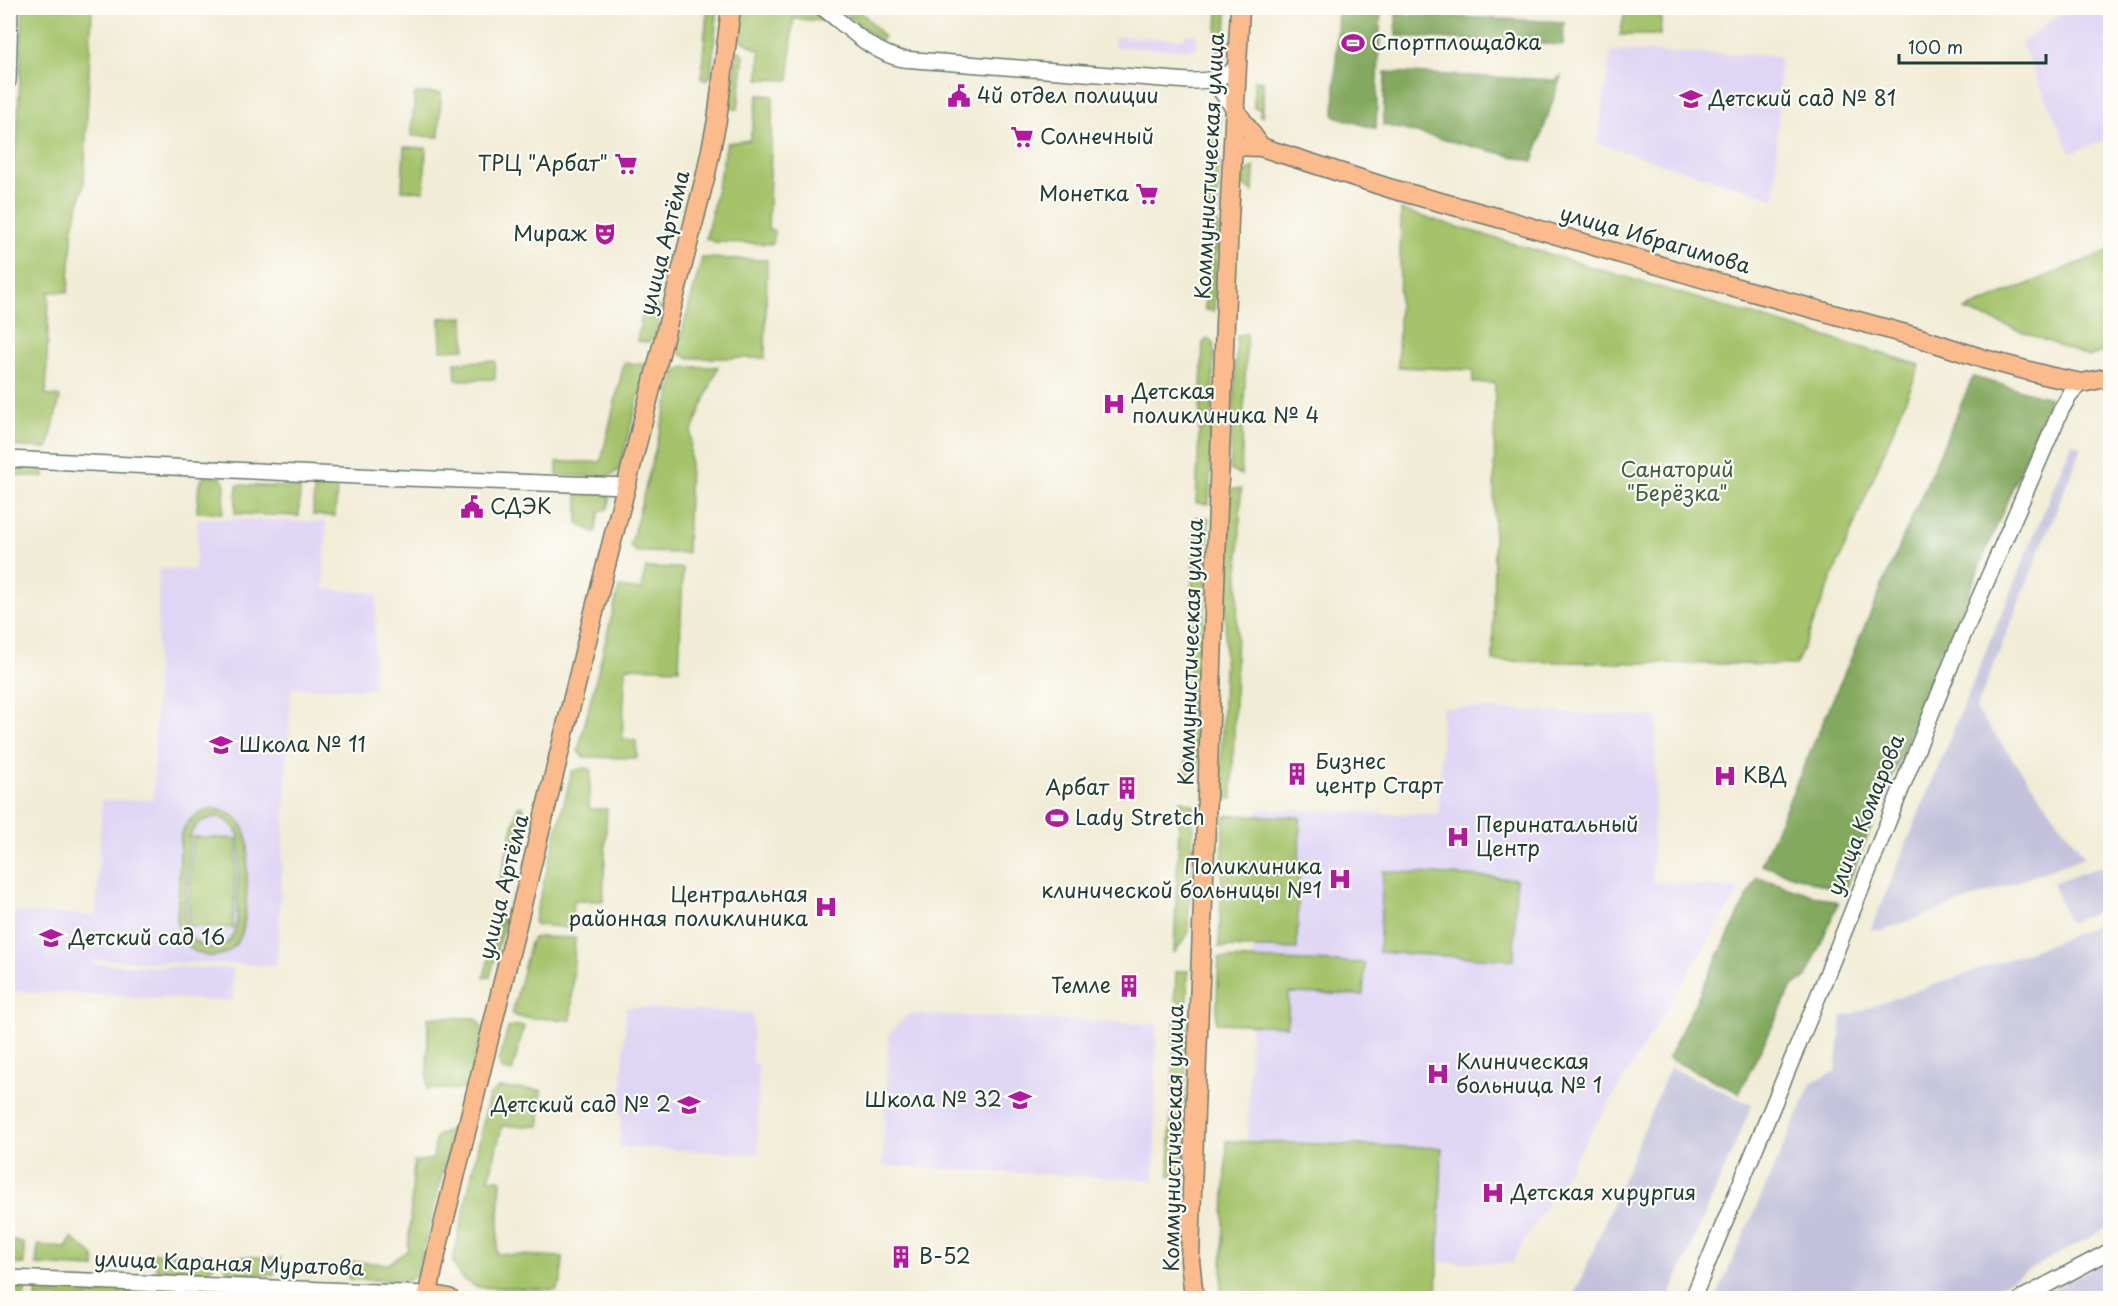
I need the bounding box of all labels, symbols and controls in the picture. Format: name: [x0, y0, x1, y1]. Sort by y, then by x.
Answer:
place label: Спортплощадка: [1371, 25, 1541, 57]
scale bar: [1899, 27, 2046, 65]
sports icon: Спортплощадка: [1340, 30, 1366, 56]
street label: Коммунистическая улица: [1185, 31, 1231, 300]
text: 100 m: [1908, 33, 1963, 60]
place label: 4й отдел полиции: [977, 78, 1159, 110]
place label: Детский сад № 81: [1708, 81, 1896, 113]
public building icon: 4й отдел полиции: [946, 83, 972, 109]
school or university icon: Детский сад № 81: [1678, 86, 1704, 112]
place label: Солнечный: [1040, 119, 1154, 151]
supermarket icon: Солнечный: [1009, 124, 1035, 150]
place label: ТРЦ "Арбат": [478, 146, 608, 178]
supermarket icon: ТРЦ "Арбат": [613, 151, 639, 177]
street label: улица Артёма: [630, 166, 697, 318]
place label: Монетка: [1039, 176, 1130, 208]
supermarket icon: Монетка: [1134, 181, 1160, 207]
street label: улица Ибрагимова: [1557, 196, 1755, 281]
place label: Мираж: [513, 216, 587, 248]
theatre icon: Мираж: [592, 221, 618, 247]
place label: Детская поликлиника № 4: [1131, 374, 1319, 430]
hospital icon: Детская поликлиника № 4: [1101, 391, 1127, 417]
park label: Санаторий "Берёзка": [1620, 452, 1734, 508]
place label: СДЭК: [490, 489, 552, 521]
public building icon: СДЭК: [459, 494, 485, 520]
street label: Коммунистическая улица: [1168, 517, 1210, 786]
place label: Школа № 11: [239, 727, 366, 759]
street label: улица Комарова: [1817, 729, 1911, 900]
school or university icon: Школа № 11: [208, 732, 234, 758]
place label: Бизнес центр Старт: [1315, 744, 1444, 800]
place label: КВД: [1743, 758, 1787, 790]
building icon: Бизнес центр Старт: [1284, 761, 1310, 787]
hospital icon: КВД: [1712, 763, 1738, 789]
place label: Арбат: [1045, 770, 1110, 802]
building icon: Арбат: [1114, 775, 1140, 801]
place label: Lady Stretch: [1075, 800, 1205, 832]
sports icon: Lady Stretch: [1044, 805, 1070, 831]
place label: Перинатальный Центр: [1476, 807, 1639, 863]
street label: улица Артёма: [469, 810, 536, 962]
hospital icon: Перинатальный Центр: [1445, 824, 1471, 850]
place label: Поликлиника клинической больницы №1: [1041, 849, 1323, 905]
hospital icon: Поликлиника клинической больницы №1: [1327, 866, 1353, 892]
place label: Центральная районная поликлиника: [568, 877, 809, 933]
hospital icon: Центральная районная поликлиника: [813, 894, 839, 920]
place label: Детский сад 16: [68, 920, 225, 952]
school or university icon: Детский сад 16: [38, 925, 64, 951]
place label: Темле: [1051, 968, 1111, 1000]
building icon: Темле: [1116, 973, 1142, 999]
street label: Коммунистическая улица: [1154, 1003, 1190, 1272]
place label: Клиническая больница № 1: [1456, 1044, 1602, 1100]
hospital icon: Клиническая больница № 1: [1425, 1061, 1451, 1087]
place label: Школа № 32: [864, 1082, 1002, 1114]
place label: Детский сад № 2: [490, 1087, 671, 1119]
school or university icon: Школа № 32: [1007, 1087, 1033, 1113]
school or university icon: Детский сад № 2: [676, 1092, 702, 1118]
place label: Детская хирургия: [1510, 1175, 1696, 1207]
hospital icon: Детская хирургия: [1480, 1180, 1506, 1206]
place label: B-52: [919, 1239, 971, 1271]
street label: улица Караная Муратова: [93, 1241, 365, 1283]
building icon: B-52: [888, 1244, 914, 1270]

